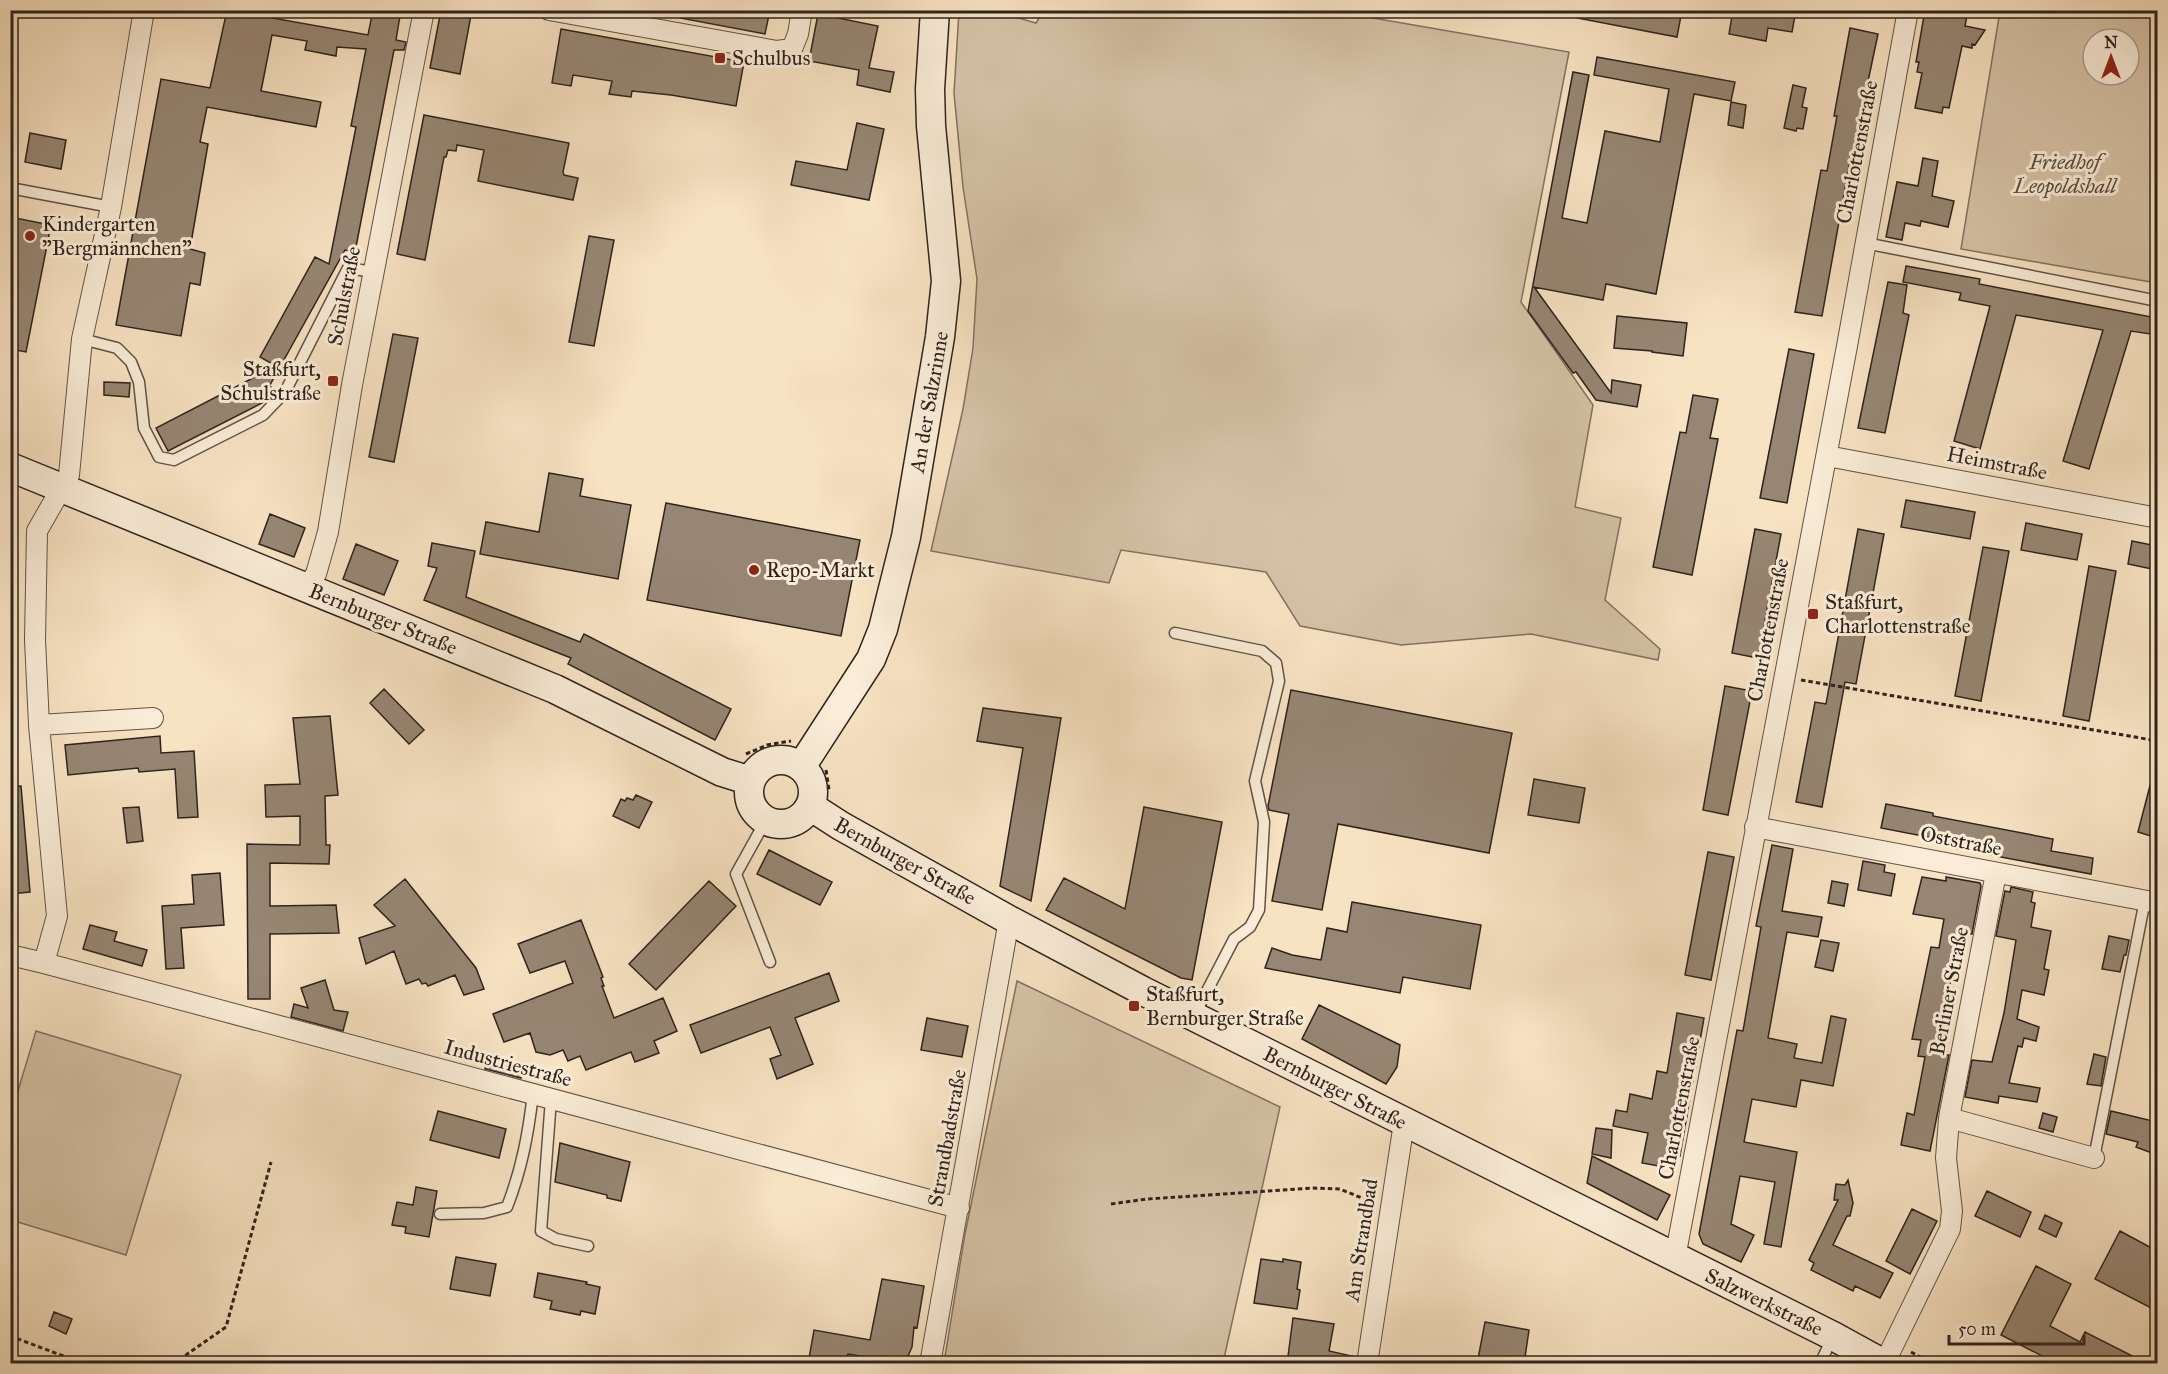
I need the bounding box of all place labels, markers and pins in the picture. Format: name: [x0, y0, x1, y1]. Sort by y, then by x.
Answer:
place label: Schulbus: [732, 45, 810, 71]
marker: Schulbus: [713, 51, 727, 65]
place label: Kindergarten "Bergmännchen": [42, 211, 192, 261]
marker: Kindergarten "Bergmännchen": [23, 229, 37, 243]
place label: Staßfurt, Schulstraße: [220, 356, 321, 406]
marker: Staßfurt, Schulstraße: [326, 374, 340, 388]
place label: Repo-Markt: [766, 557, 875, 583]
marker: Repo-Markt: [747, 563, 761, 577]
place label: Staßfurt, Charlottenstraße: [1825, 589, 1971, 639]
marker: Staßfurt, Charlottenstraße: [1806, 607, 1820, 621]
place label: Staßfurt, Bernburger Straße: [1146, 981, 1304, 1031]
marker: Staßfurt, Bernburger Straße: [1127, 999, 1141, 1013]

